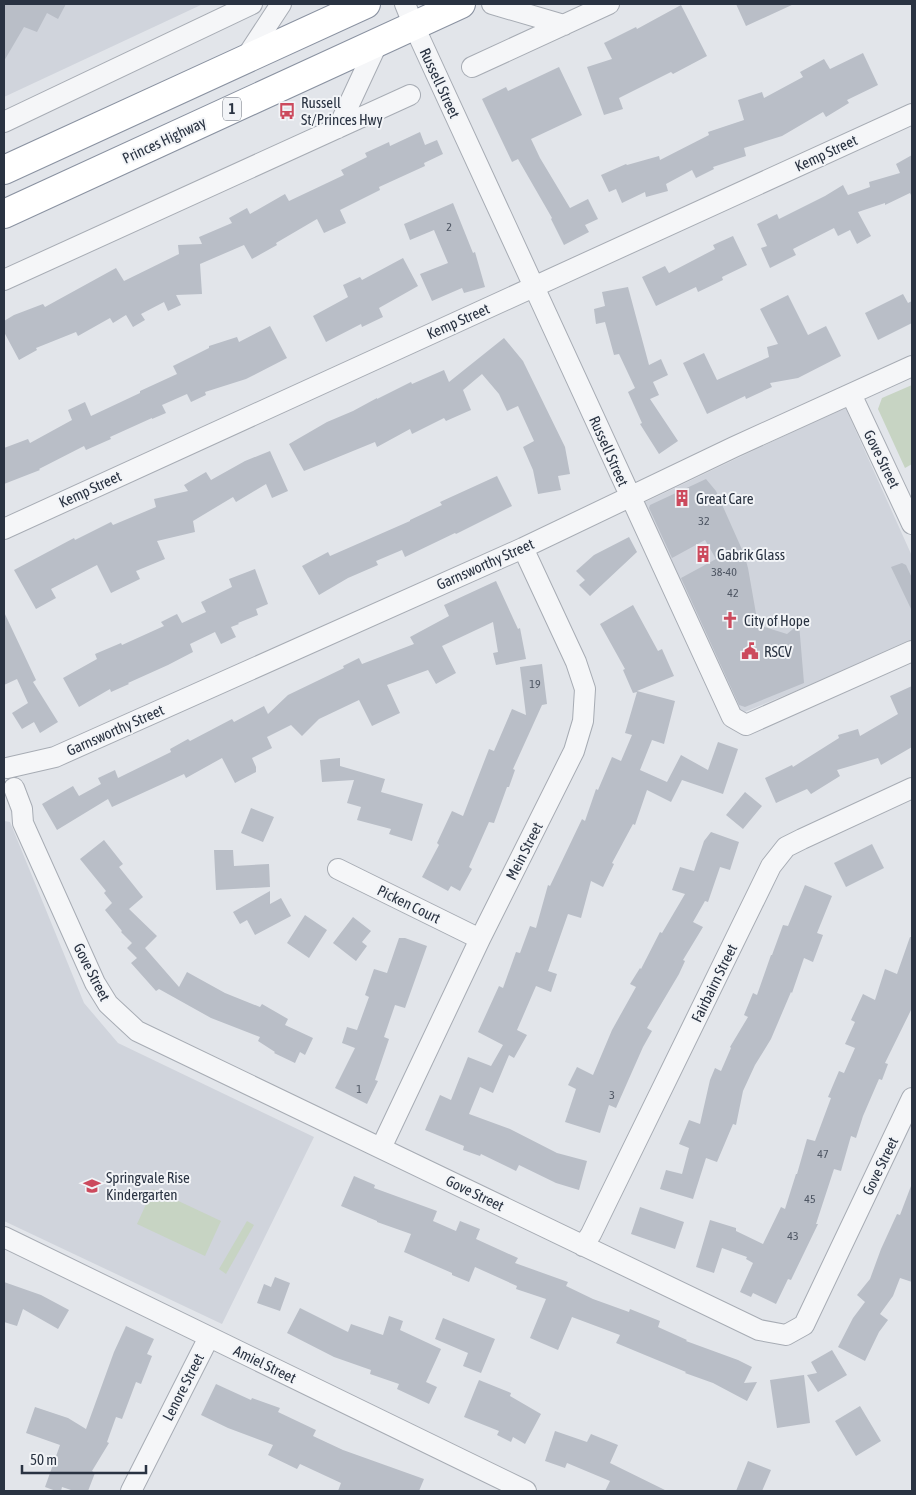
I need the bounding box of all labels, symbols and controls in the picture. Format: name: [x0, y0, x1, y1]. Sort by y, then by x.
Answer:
street label: Russell Street: [416, 45, 464, 121]
place label: Russell St/Princes Hwy: [301, 94, 383, 128]
road number: 1: [223, 98, 241, 120]
bus stop icon: Russell St/Princes Hwy: [277, 101, 297, 121]
street label: Princes Highway: [120, 113, 208, 167]
street label: Kemp Street: [792, 131, 860, 175]
house number: 2: [446, 220, 452, 234]
street label: Kemp Street: [424, 300, 492, 342]
street label: Russell Street: [586, 413, 632, 489]
street label: Gove Street: [861, 427, 903, 491]
street label: Kemp Street: [56, 467, 124, 511]
building icon: Great Care: [672, 488, 692, 508]
place label: Great Care: [696, 490, 754, 507]
house number: 32: [698, 514, 710, 528]
street label: Garnsworthy Street: [434, 535, 536, 593]
building icon: Gabrik Glass: [693, 544, 713, 564]
place label: Gabrik Glass: [717, 546, 785, 563]
house number: 38-40: [711, 565, 737, 579]
house number: 42: [727, 586, 739, 600]
church icon: City of Hope: [720, 610, 740, 630]
place label: City of Hope: [744, 612, 810, 629]
public building icon: RSCV: [740, 641, 760, 661]
place label: RSCV: [764, 643, 793, 660]
house number: 19: [529, 677, 541, 691]
street label: Garnsworthy Street: [64, 701, 166, 759]
street label: Mein Street: [502, 819, 546, 883]
street label: Picken Court: [375, 881, 443, 927]
street label: Gove Street: [70, 940, 114, 1004]
street label: Fairbairn Street: [688, 941, 740, 1025]
house number: 1: [356, 1082, 362, 1096]
house number: 3: [609, 1088, 615, 1102]
street label: Gove Street: [859, 1134, 901, 1198]
house number: 47: [817, 1147, 829, 1161]
place label: Springvale Rise Kindergarten: [106, 1169, 190, 1203]
street label: Gove Street: [443, 1172, 507, 1214]
school or university icon: Springvale Rise Kindergarten: [82, 1176, 102, 1196]
house number: 45: [804, 1192, 816, 1206]
house number: 43: [787, 1229, 799, 1243]
street label: Amiel Street: [231, 1342, 299, 1386]
street label: Lenore Street: [159, 1351, 207, 1423]
scale bar: [22, 1442, 146, 1474]
text: 50 m: [30, 1451, 57, 1468]

